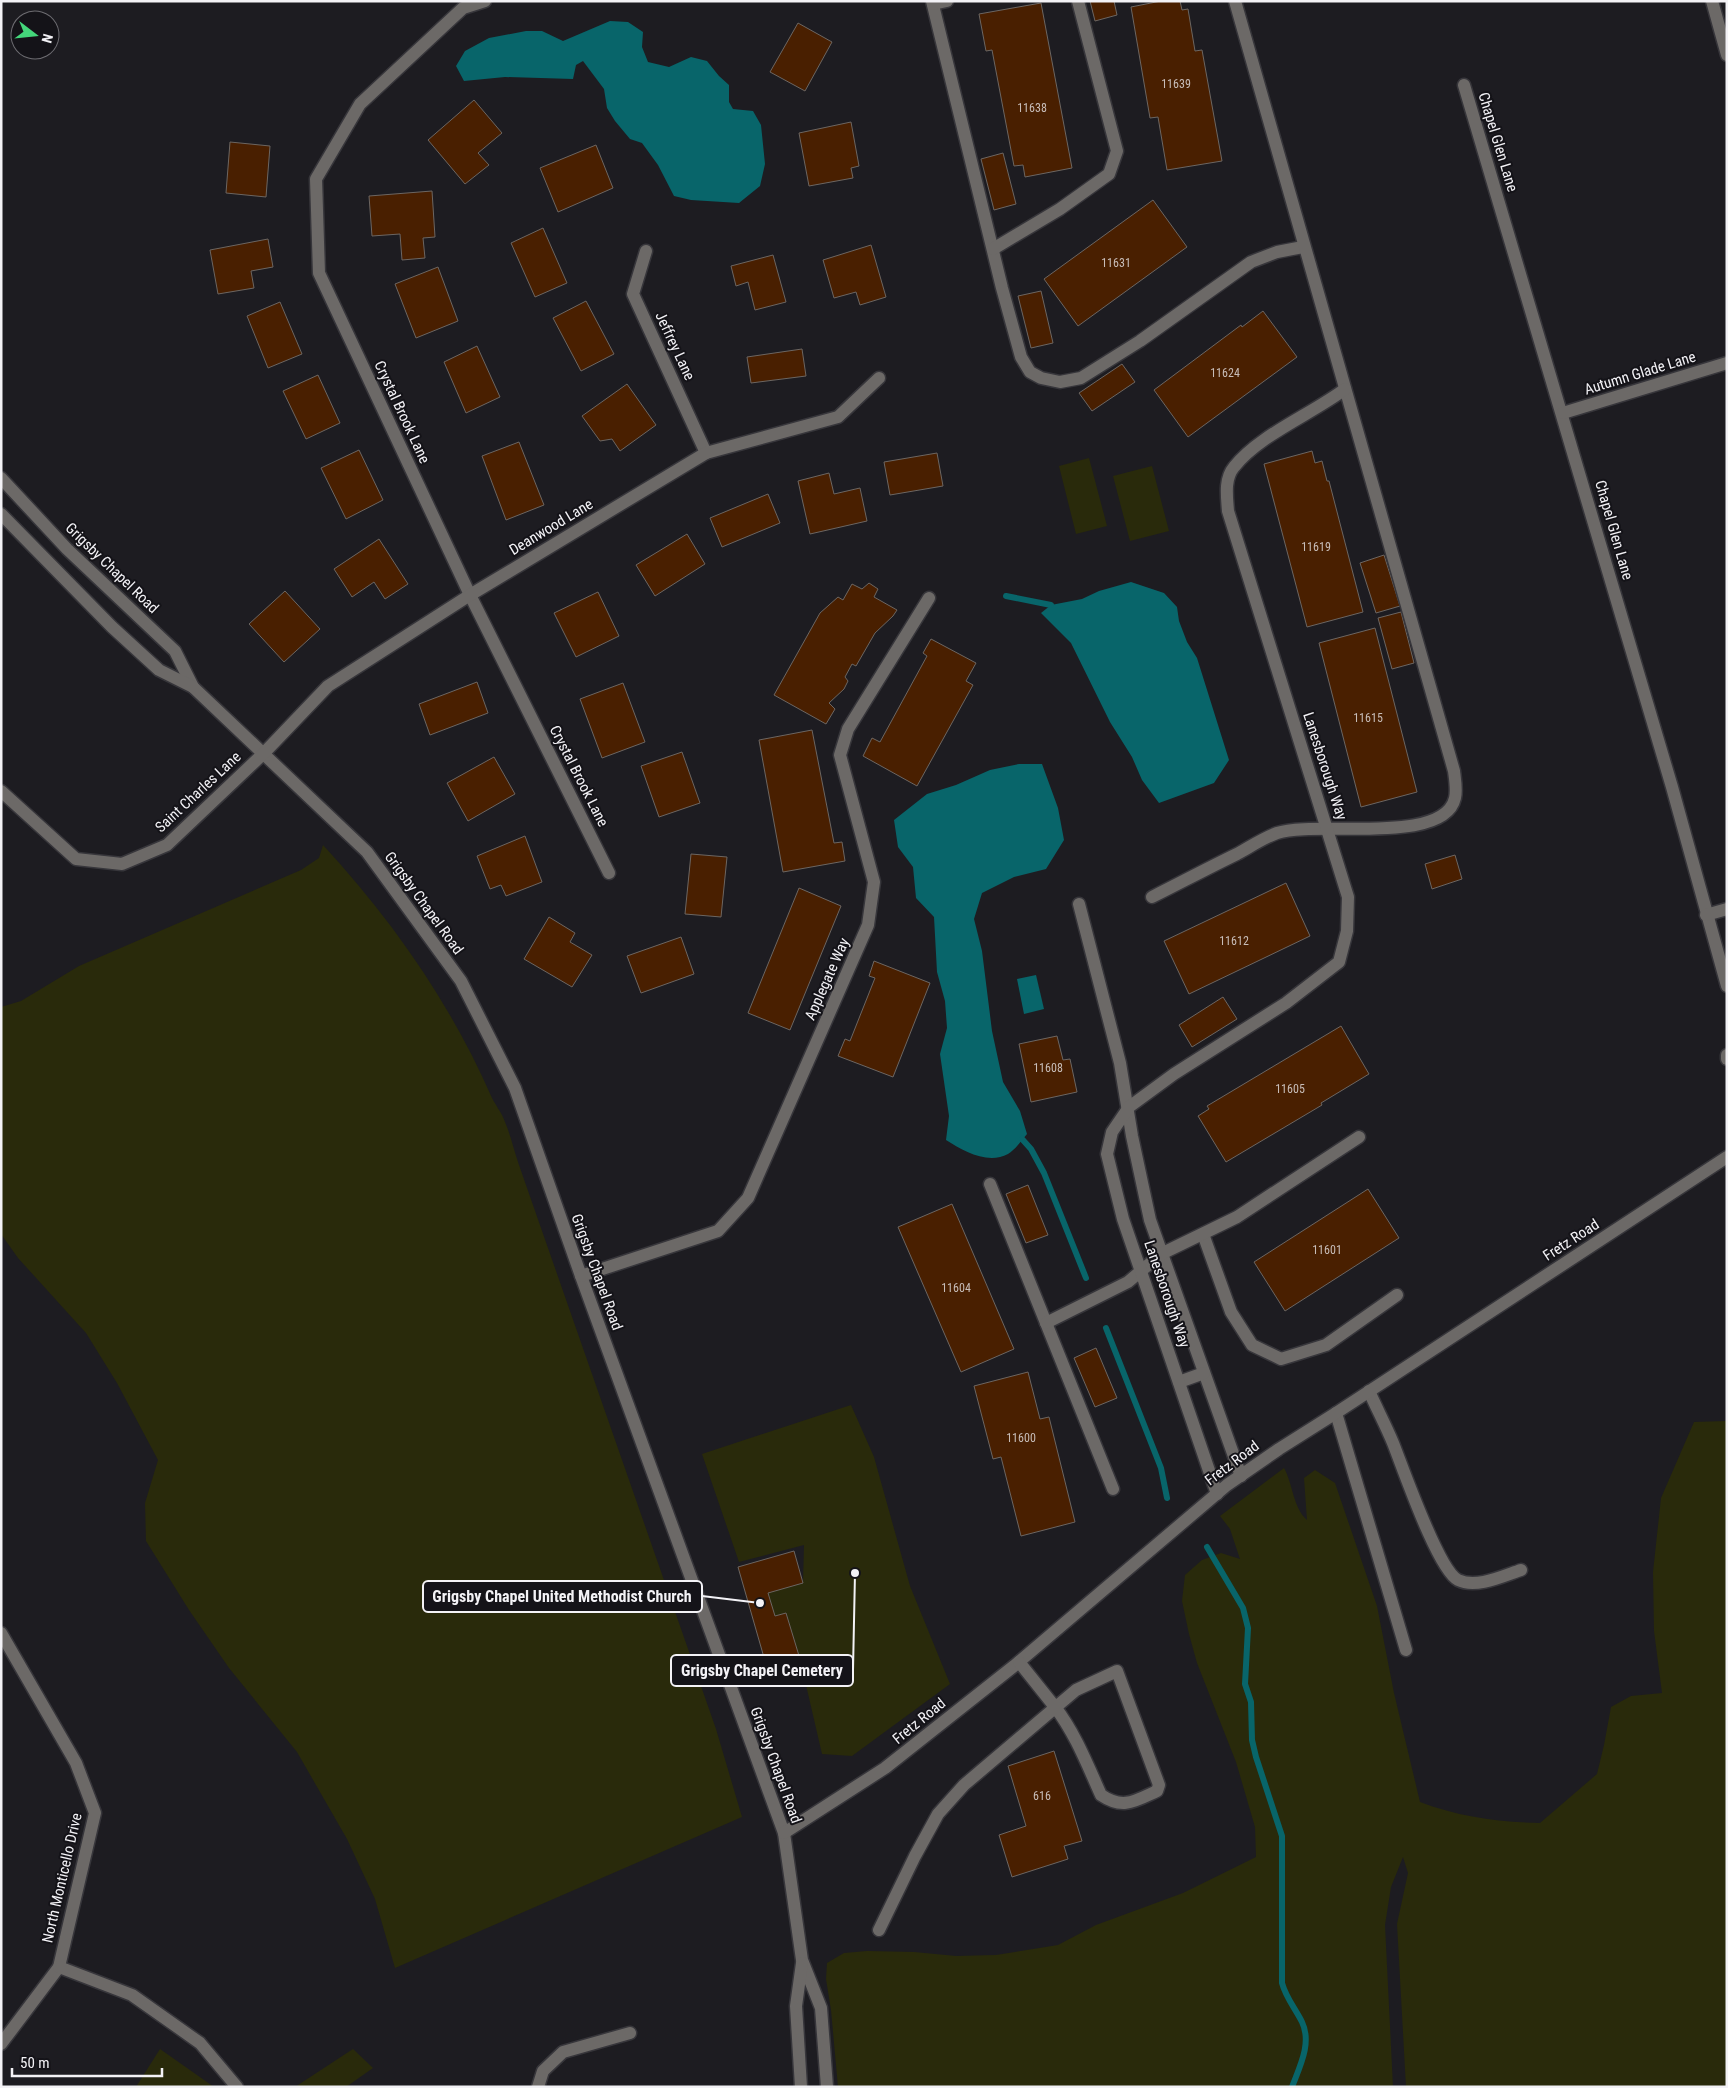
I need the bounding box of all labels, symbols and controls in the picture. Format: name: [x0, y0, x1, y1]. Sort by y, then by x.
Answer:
north arrow: [10, 10, 60, 60]
text: N: [39, 32, 56, 45]
house number: 11639: [1161, 77, 1191, 91]
street label: Chapel Glen Lane: [1474, 90, 1522, 194]
house number: 11638: [1017, 101, 1047, 115]
house number: 11631: [1101, 256, 1131, 270]
street label: Jeffrey Lane: [651, 309, 699, 383]
street label: Autumn Glade Lane: [1582, 348, 1698, 398]
street label: Crystal Brook Lane: [370, 358, 434, 466]
house number: 11624: [1210, 366, 1240, 380]
street label: Chapel Glen Lane: [1591, 478, 1637, 582]
street label: Deanwood Lane: [506, 495, 596, 559]
street label: Grigsby Chapel Road: [62, 519, 162, 617]
house number: 11619: [1301, 540, 1331, 554]
street label: Lanesborough Way: [1299, 710, 1351, 822]
house number: 11615: [1353, 711, 1383, 725]
street label: Crystal Brook Lane: [546, 722, 612, 830]
street label: Saint Charles Lane: [151, 748, 245, 836]
street label: Grigsby Chapel Road: [381, 848, 467, 958]
house number: 11612: [1219, 934, 1249, 948]
street label: Applegate Way: [801, 935, 853, 1023]
house number: 11608: [1033, 1061, 1063, 1075]
house number: 11605: [1275, 1082, 1305, 1096]
street label: Grigsby Chapel Road: [568, 1211, 626, 1333]
street label: Fretz Road: [1540, 1215, 1602, 1265]
street label: Lanesborough Way: [1140, 1238, 1194, 1350]
house number: 11601: [1312, 1243, 1342, 1257]
house number: 11604: [941, 1281, 971, 1295]
house number: 11600: [1006, 1431, 1036, 1445]
street label: Fretz Road: [1201, 1437, 1263, 1489]
callout: Grigsby Chapel United Methodist Church: [423, 1581, 702, 1612]
text: Grigsby Chapel United Methodist Church: [432, 1587, 692, 1606]
callout: Grigsby Chapel Cemetery: [671, 1655, 853, 1686]
text: Grigsby Chapel Cemetery: [681, 1661, 843, 1680]
street label: Fretz Road: [889, 1694, 949, 1748]
street label: Grigsby Chapel Road: [747, 1704, 805, 1826]
house number: 616: [1033, 1789, 1051, 1803]
street label: North Monticello Drive: [38, 1811, 86, 1945]
scale bar: [12, 2046, 162, 2078]
text: 50 m: [20, 2054, 50, 2072]

